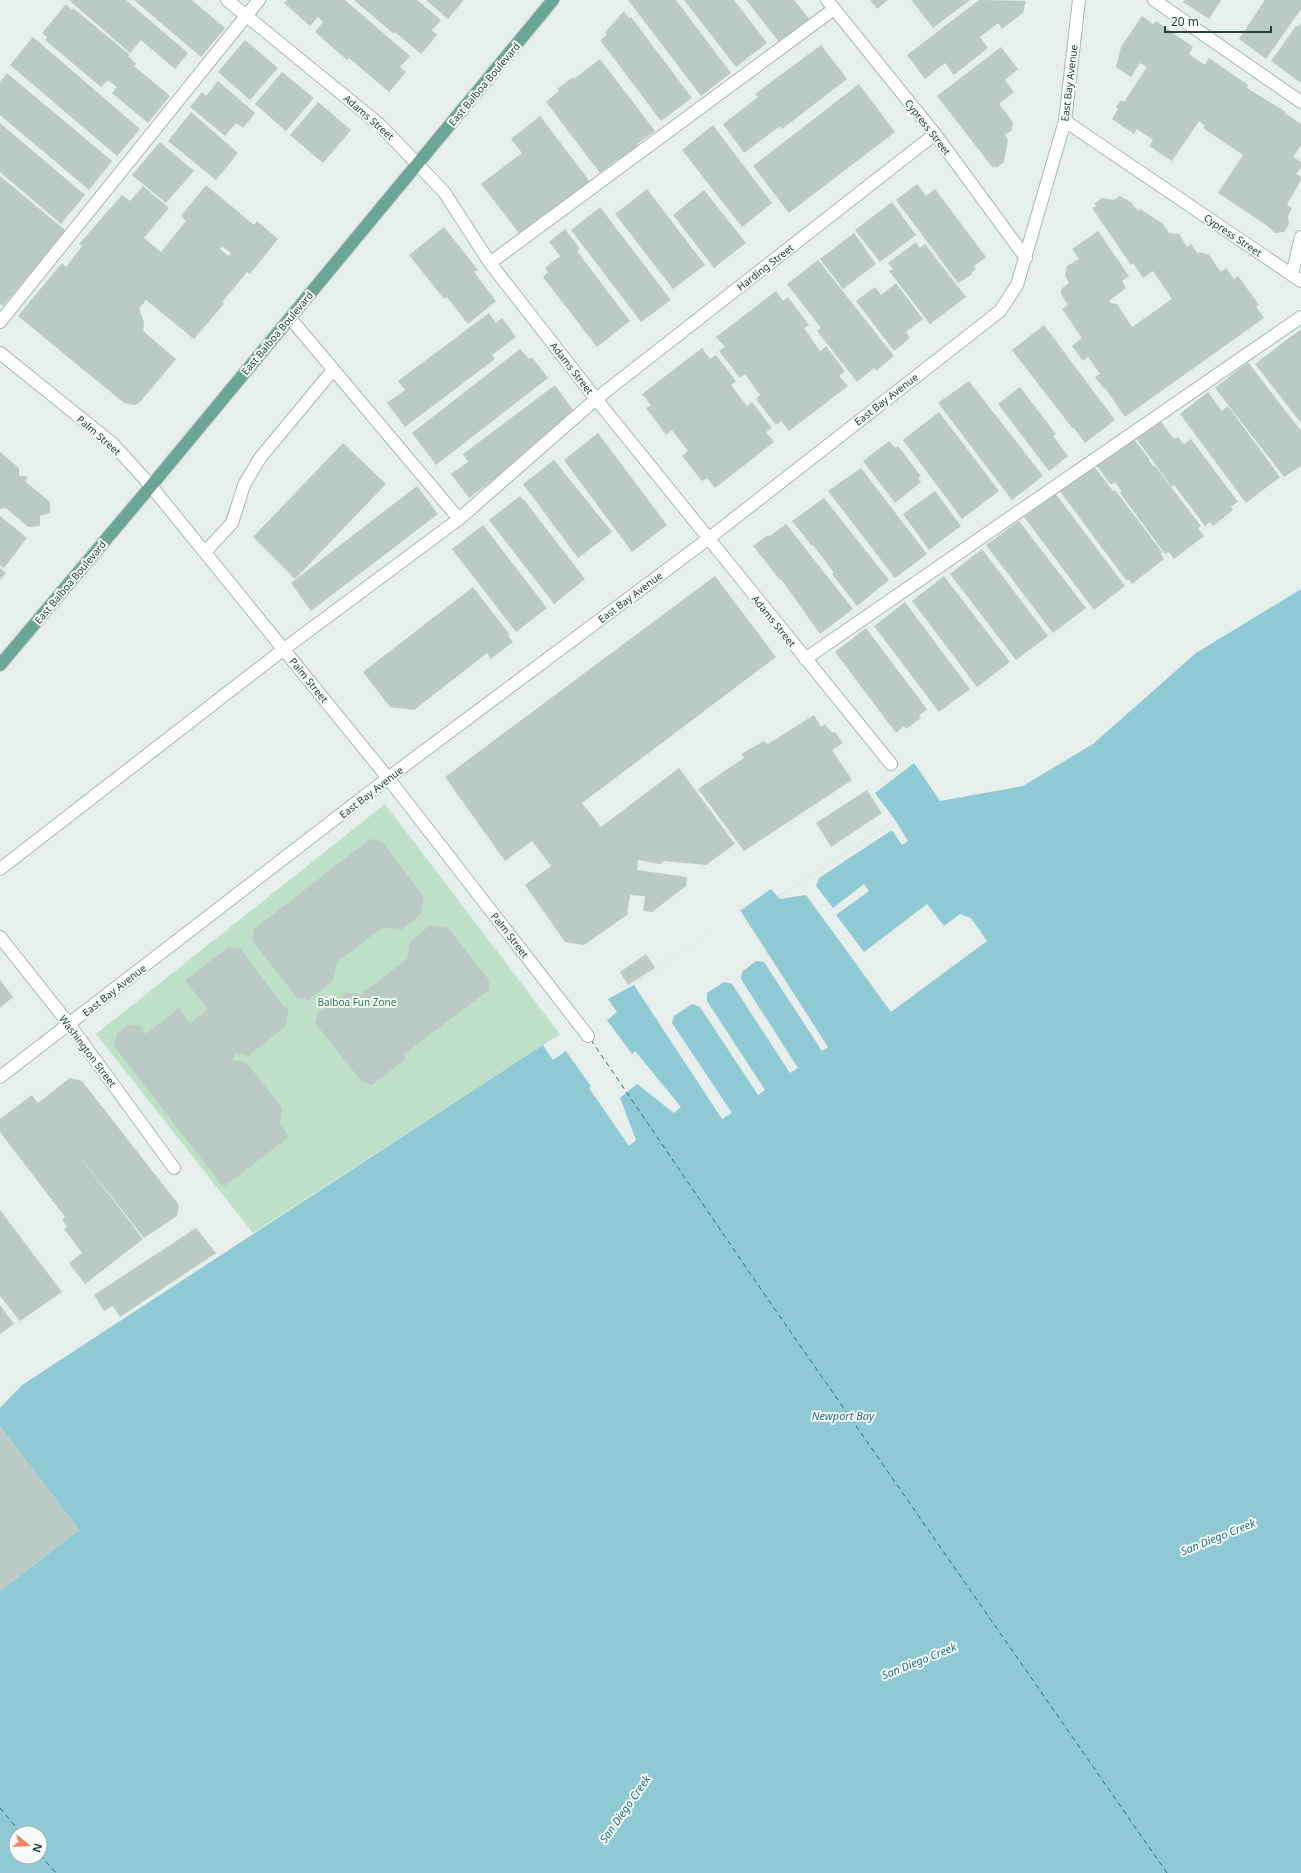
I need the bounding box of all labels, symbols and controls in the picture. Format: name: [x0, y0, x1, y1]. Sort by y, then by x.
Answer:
scale bar: [1165, 8, 1271, 34]
text: 20 m: [1171, 13, 1199, 30]
street label: East Balboa Boulevard: [445, 39, 523, 129]
street label: East Bay Avenue: [1057, 44, 1081, 122]
street label: Adams Street: [341, 91, 398, 143]
street label: Cypress Street: [902, 96, 954, 158]
street label: Cypress Street: [1201, 210, 1265, 260]
street label: Harding Street: [734, 240, 797, 294]
street label: East Balboa Boulevard: [238, 288, 316, 378]
street label: Adams Street: [547, 339, 597, 397]
street label: East Bay Avenue: [851, 370, 921, 428]
street label: Palm Street: [74, 412, 124, 458]
street label: East Balboa Boulevard: [31, 537, 109, 627]
street label: East Bay Avenue: [595, 568, 665, 626]
street label: Adams Street: [749, 592, 799, 650]
street label: Palm Street: [287, 655, 332, 706]
street label: East Bay Avenue: [336, 763, 406, 821]
street label: Palm Street: [488, 909, 532, 961]
street label: East Bay Avenue: [79, 961, 149, 1019]
park label: Balboa Fun Zone: [318, 995, 397, 1009]
street label: Washington Street: [56, 1012, 120, 1090]
water label: Newport Bay: [812, 1408, 875, 1423]
water label: San Diego Creek: [1178, 1515, 1258, 1558]
water label: San Diego Creek: [879, 1639, 959, 1682]
water label: San Diego Creek: [596, 1772, 654, 1845]
north arrow: [8, 1825, 48, 1865]
text: N: [29, 1842, 47, 1855]

